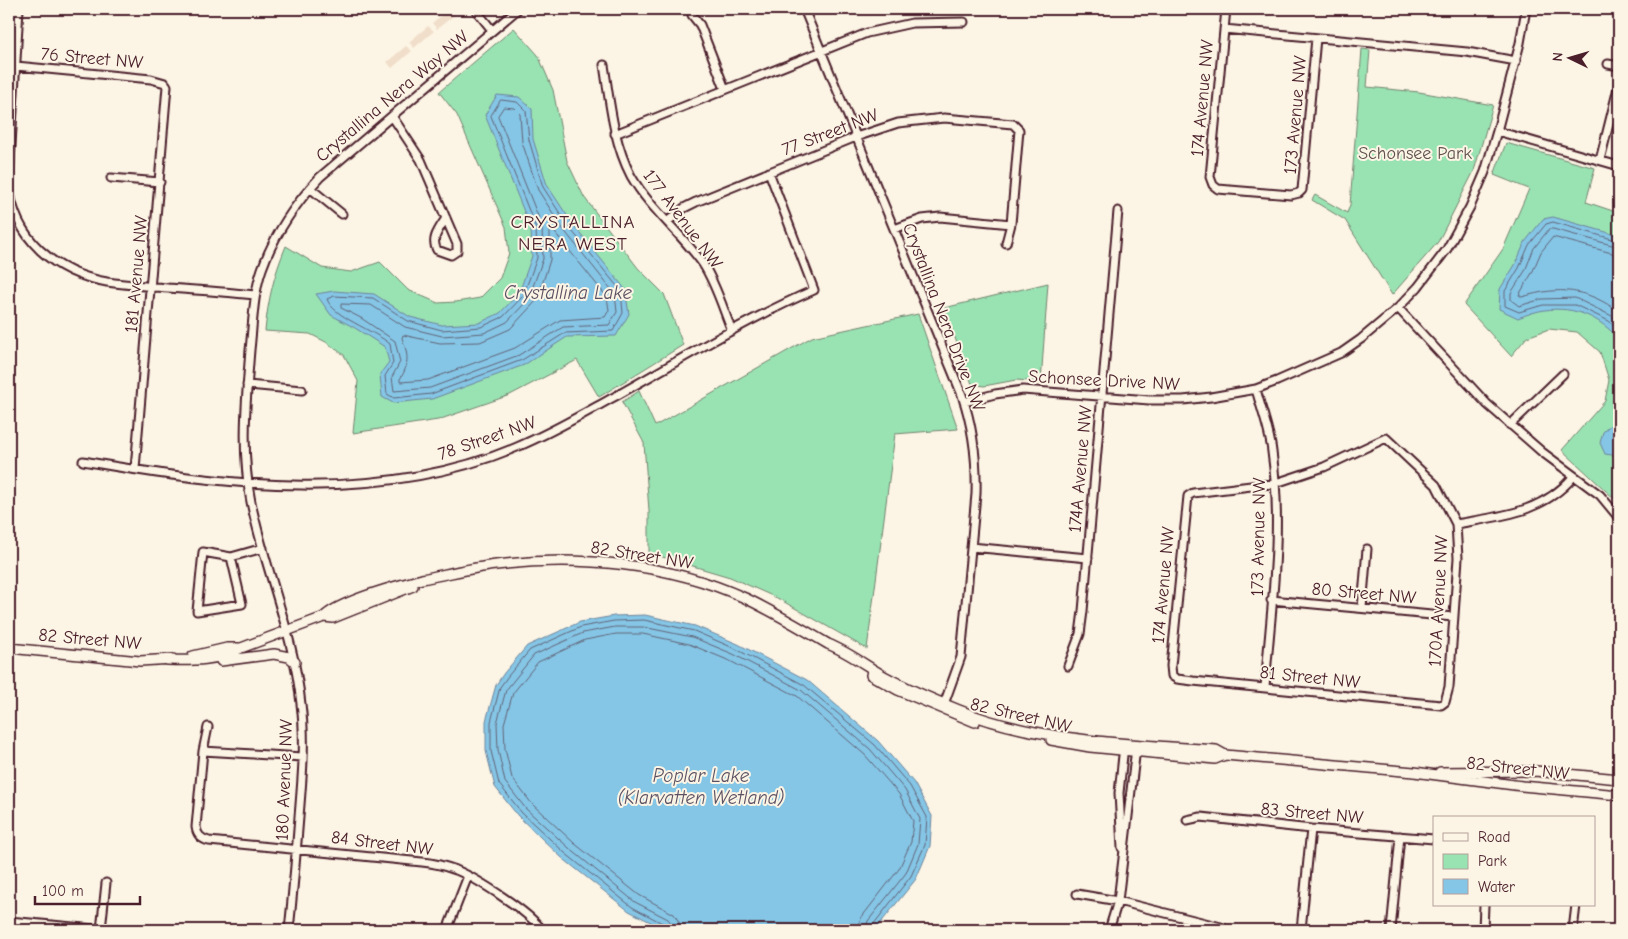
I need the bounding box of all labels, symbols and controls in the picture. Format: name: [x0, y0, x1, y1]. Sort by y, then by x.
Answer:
street label: Crystallina Nera Way NW: [312, 26, 473, 166]
north arrow: [1546, 32, 1596, 82]
street label: 174 Avenue NW: [1187, 38, 1218, 157]
street label: 76 Street NW: [40, 44, 144, 73]
text: N: [1549, 52, 1566, 62]
street label: 173 Avenue NW: [1280, 54, 1311, 175]
street label: 77 Street NW: [779, 104, 882, 160]
park label: Schonsee Park: [1358, 143, 1472, 164]
street label: 177 Avenue NW: [639, 166, 727, 273]
district label: CRYSTALLINA NERA WEST: [510, 211, 636, 255]
street label: 181 Avenue NW: [121, 214, 152, 334]
street label: Crystallina Nera Drive NW: [898, 220, 989, 415]
water label: Crystallina Lake: [504, 282, 633, 304]
street label: Schonsee Drive NW: [1028, 366, 1181, 395]
street label: 174A Avenue NW: [1064, 404, 1097, 534]
street label: 78 Street NW: [435, 412, 539, 465]
street label: 173 Avenue NW: [1247, 477, 1270, 597]
street label: 174 Avenue NW: [1148, 525, 1179, 644]
street label: 170A Avenue NW: [1425, 535, 1452, 667]
street label: 82 Street NW: [589, 537, 695, 574]
street label: 80 Street NW: [1311, 578, 1417, 609]
street label: 82 Street NW: [38, 625, 143, 654]
street label: 81 Street NW: [1259, 662, 1362, 693]
street label: 82 Street NW: [968, 694, 1074, 737]
street label: 180 Avenue NW: [272, 718, 297, 841]
street label: 82 Street NW: [1466, 753, 1571, 784]
water label: Poplar Lake (Klarvatten Wetland): [618, 765, 784, 809]
street label: 83 Street NW: [1260, 799, 1365, 828]
legend: [1433, 816, 1596, 906]
street label: 84 Street NW: [330, 827, 434, 860]
text: Road: [1478, 828, 1510, 846]
text: Park: [1478, 852, 1507, 870]
scale bar: [35, 874, 140, 906]
text: Water: [1478, 878, 1515, 896]
text: 100 m: [42, 882, 84, 900]

